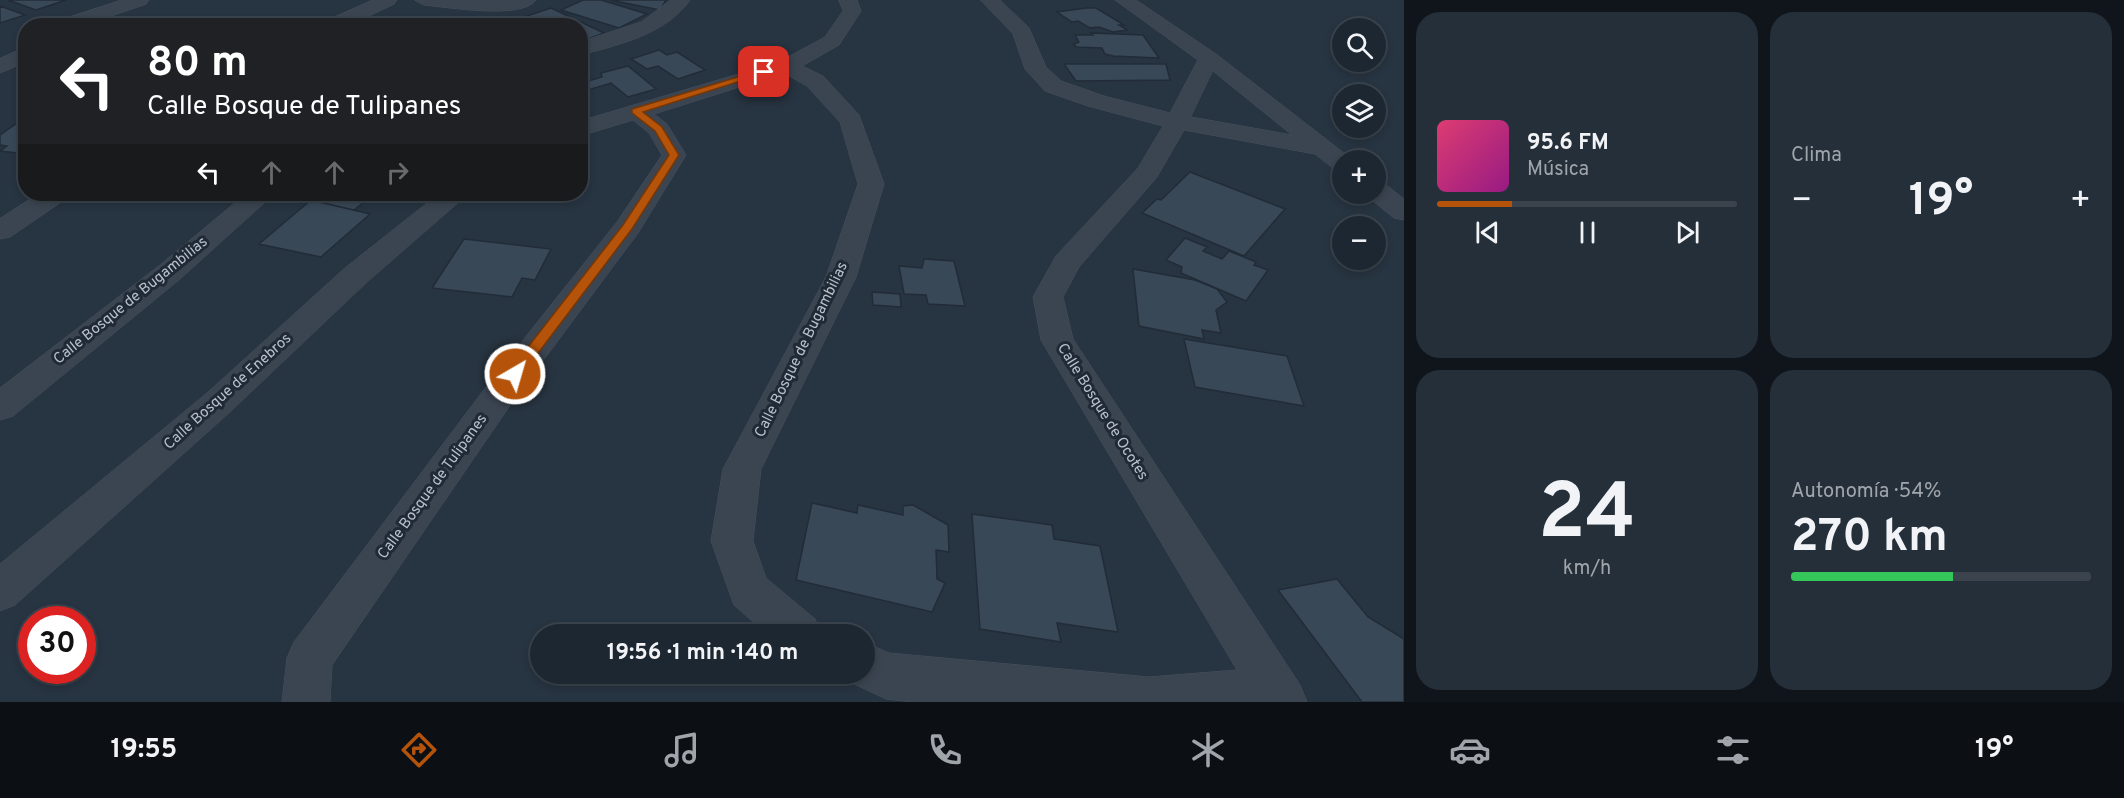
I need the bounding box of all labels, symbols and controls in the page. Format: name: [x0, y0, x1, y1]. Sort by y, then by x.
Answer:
map controls: [1332, 18, 1386, 270]
button: search: [1332, 18, 1386, 72]
text: 80 m: [147, 38, 248, 91]
icon: left: [48, 42, 126, 120]
pin: [738, 46, 789, 97]
icon: arrive: [747, 55, 780, 88]
button: layers: [1332, 84, 1386, 138]
text: Calle Bosque de Tulipanes: [147, 90, 461, 124]
text: 95.6 FM: [1527, 130, 1609, 157]
text: Clima: [1791, 143, 1842, 169]
button: +: [1332, 150, 1386, 204]
icon: left: [192, 156, 225, 189]
icon: ahead: [255, 156, 288, 189]
icon: ahead: [318, 156, 351, 189]
icon: right: [381, 156, 414, 189]
text: Música: [1527, 157, 1589, 183]
text: 19°: [1909, 174, 1973, 231]
text: −: [1791, 181, 1812, 223]
text: +: [2070, 181, 2091, 223]
button: −: [1332, 216, 1386, 270]
icon: previous: [1471, 216, 1504, 249]
icon: pause: [1571, 216, 1604, 249]
icon: next: [1671, 216, 1704, 249]
street label: Calle Bosque de Bugambilias: [50, 233, 212, 369]
street label: Calle Bosque de Bugambilias: [751, 259, 853, 441]
street label: Calle Bosque de Enebros: [160, 330, 296, 454]
street label: Calle Bosque de Ocotes: [1052, 340, 1152, 484]
position arrow: [483, 342, 547, 406]
street label: Calle Bosque de Tulipanes: [374, 411, 492, 563]
text: 24: [1538, 467, 1636, 566]
text: Autonomía · 54%: [1791, 479, 1941, 505]
text: 270 km: [1791, 510, 1948, 567]
text: km/h: [1563, 556, 1611, 582]
speed limit sign: 30: [18, 606, 96, 684]
text: 19:56 · 1 min · 140 m: [607, 640, 798, 667]
icon: directions: [398, 729, 440, 771]
icon: music: [661, 729, 703, 771]
icon: phone: [924, 729, 966, 771]
icon: climate: [1187, 729, 1229, 771]
icon: car: [1449, 729, 1491, 771]
icon: filters: [1712, 729, 1754, 771]
text: 19:55: [110, 733, 177, 767]
text: 19°: [1975, 733, 2014, 767]

